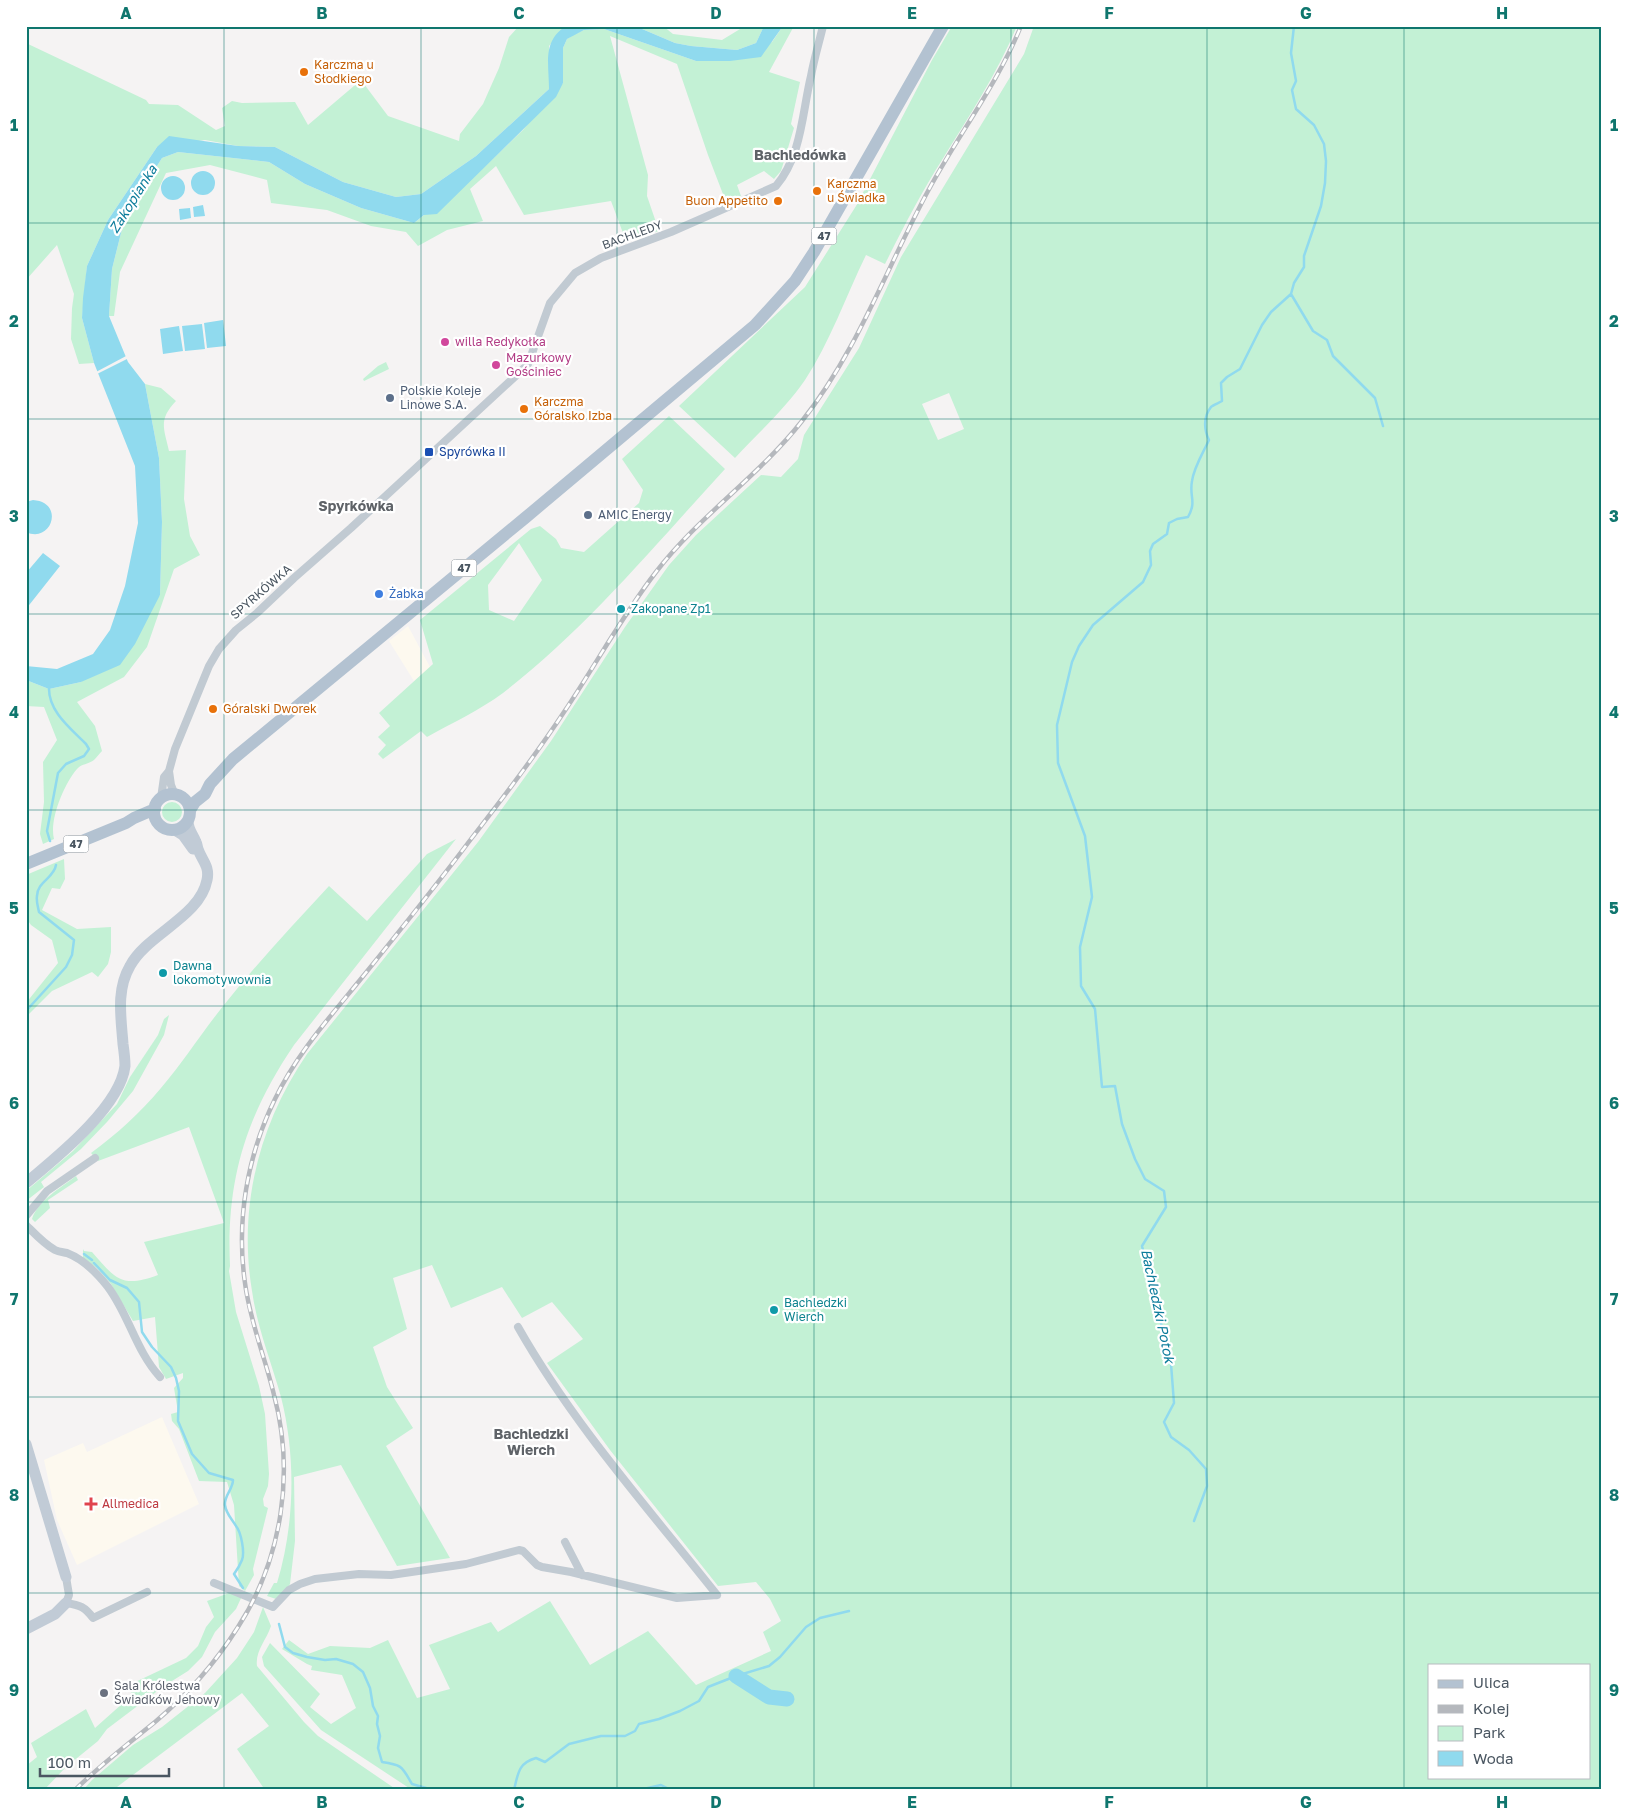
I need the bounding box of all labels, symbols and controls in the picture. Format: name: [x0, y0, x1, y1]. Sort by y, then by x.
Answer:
text: A: [120, 3, 132, 23]
text: B: [316, 3, 328, 23]
text: C: [513, 3, 525, 23]
text: D: [710, 3, 722, 23]
text: E: [907, 3, 917, 23]
text: F: [1104, 3, 1114, 23]
text: G: [1300, 3, 1312, 23]
text: H: [1496, 3, 1508, 23]
place label: Karczma u Słodkiego: [314, 57, 374, 86]
marker: Karczma u Słodkiego: [298, 66, 310, 78]
text: 1: [10, 115, 18, 135]
text: 1: [1610, 115, 1618, 135]
district label: Bachledówka: [754, 146, 846, 163]
water label: Zakopianka: [105, 161, 161, 236]
place label: Karczma u Świadka: [827, 176, 885, 205]
marker: Karczma u Świadka: [811, 185, 823, 197]
place label: Buon Appetito: [685, 193, 768, 208]
marker: Buon Appetito: [772, 195, 784, 207]
street label: BACHLEDY: [600, 217, 664, 252]
road number: 47: [812, 228, 836, 245]
text: 2: [9, 311, 19, 331]
text: 2: [1609, 311, 1619, 331]
place label: willa Redykołka: [455, 334, 546, 349]
marker: willa Redykołka: [439, 336, 451, 348]
place label: Mazurkowy Gościniec: [506, 350, 572, 379]
marker: Mazurkowy Gościniec: [490, 359, 502, 371]
place label: Polskie Koleje Linowe S.A.: [400, 383, 481, 412]
marker: Polskie Koleje Linowe S.A.: [384, 392, 396, 404]
place label: Karczma Góralsko Izba: [534, 394, 612, 423]
marker: Karczma Góralsko Izba: [518, 403, 530, 415]
place label: Spyrówka II: [439, 444, 506, 459]
marker: Spyrówka II: [423, 446, 435, 458]
district label: Spyrkówka: [318, 497, 394, 514]
text: 3: [9, 506, 19, 526]
text: 3: [1609, 506, 1619, 526]
place label: AMIC Energy: [598, 507, 672, 522]
marker: AMIC Energy: [582, 509, 594, 521]
road number: 47: [452, 560, 476, 576]
street label: SPYRKÓWKA: [227, 561, 294, 622]
place label: Żabka: [389, 586, 424, 601]
marker: Żabka: [373, 588, 385, 600]
place label: Zakopane Zp1: [631, 601, 711, 616]
marker: Zakopane Zp1: [615, 603, 627, 615]
place label: Góralski Dworek: [223, 701, 317, 716]
text: 4: [9, 702, 19, 722]
text: 4: [1609, 702, 1619, 722]
marker: Góralski Dworek: [207, 703, 219, 715]
road number: 47: [64, 836, 88, 852]
text: 5: [9, 898, 19, 918]
text: 5: [1609, 898, 1619, 918]
place label: Dawna lokomotywownia: [173, 958, 271, 987]
marker: Dawna lokomotywownia: [157, 967, 169, 979]
text: 6: [9, 1093, 19, 1113]
text: 6: [1609, 1093, 1619, 1113]
water label: Bachledzki Potok: [1138, 1247, 1179, 1367]
text: 7: [10, 1289, 19, 1309]
text: 7: [1610, 1289, 1619, 1309]
place label: Bachledzki Wierch: [784, 1295, 847, 1324]
marker: Bachledzki Wierch: [768, 1304, 780, 1316]
district label: Bachledzki Wierch: [493, 1425, 569, 1458]
text: 8: [9, 1485, 19, 1505]
text: 8: [1609, 1485, 1619, 1505]
place label: Allmedica: [102, 1496, 159, 1511]
marker: Allmedica: [84, 1497, 98, 1511]
legend: [1428, 1664, 1590, 1778]
text: Ulica: [1473, 1673, 1509, 1691]
place label: Sala Królestwa Świadków Jehowy: [114, 1678, 220, 1707]
text: 9: [9, 1680, 19, 1700]
text: 9: [1609, 1680, 1619, 1700]
marker: Sala Królestwa Świadków Jehowy: [98, 1687, 110, 1699]
text: Kolej: [1473, 1699, 1509, 1717]
text: Park: [1473, 1723, 1506, 1741]
scale bar: [40, 1746, 169, 1778]
text: Woda: [1473, 1749, 1514, 1767]
text: 100 m: [48, 1753, 91, 1771]
text: A: [120, 1792, 132, 1812]
text: B: [316, 1792, 328, 1812]
text: C: [513, 1792, 525, 1812]
text: D: [710, 1792, 722, 1812]
text: E: [907, 1792, 917, 1812]
text: F: [1104, 1792, 1114, 1812]
text: G: [1300, 1792, 1312, 1812]
text: H: [1496, 1792, 1508, 1812]

